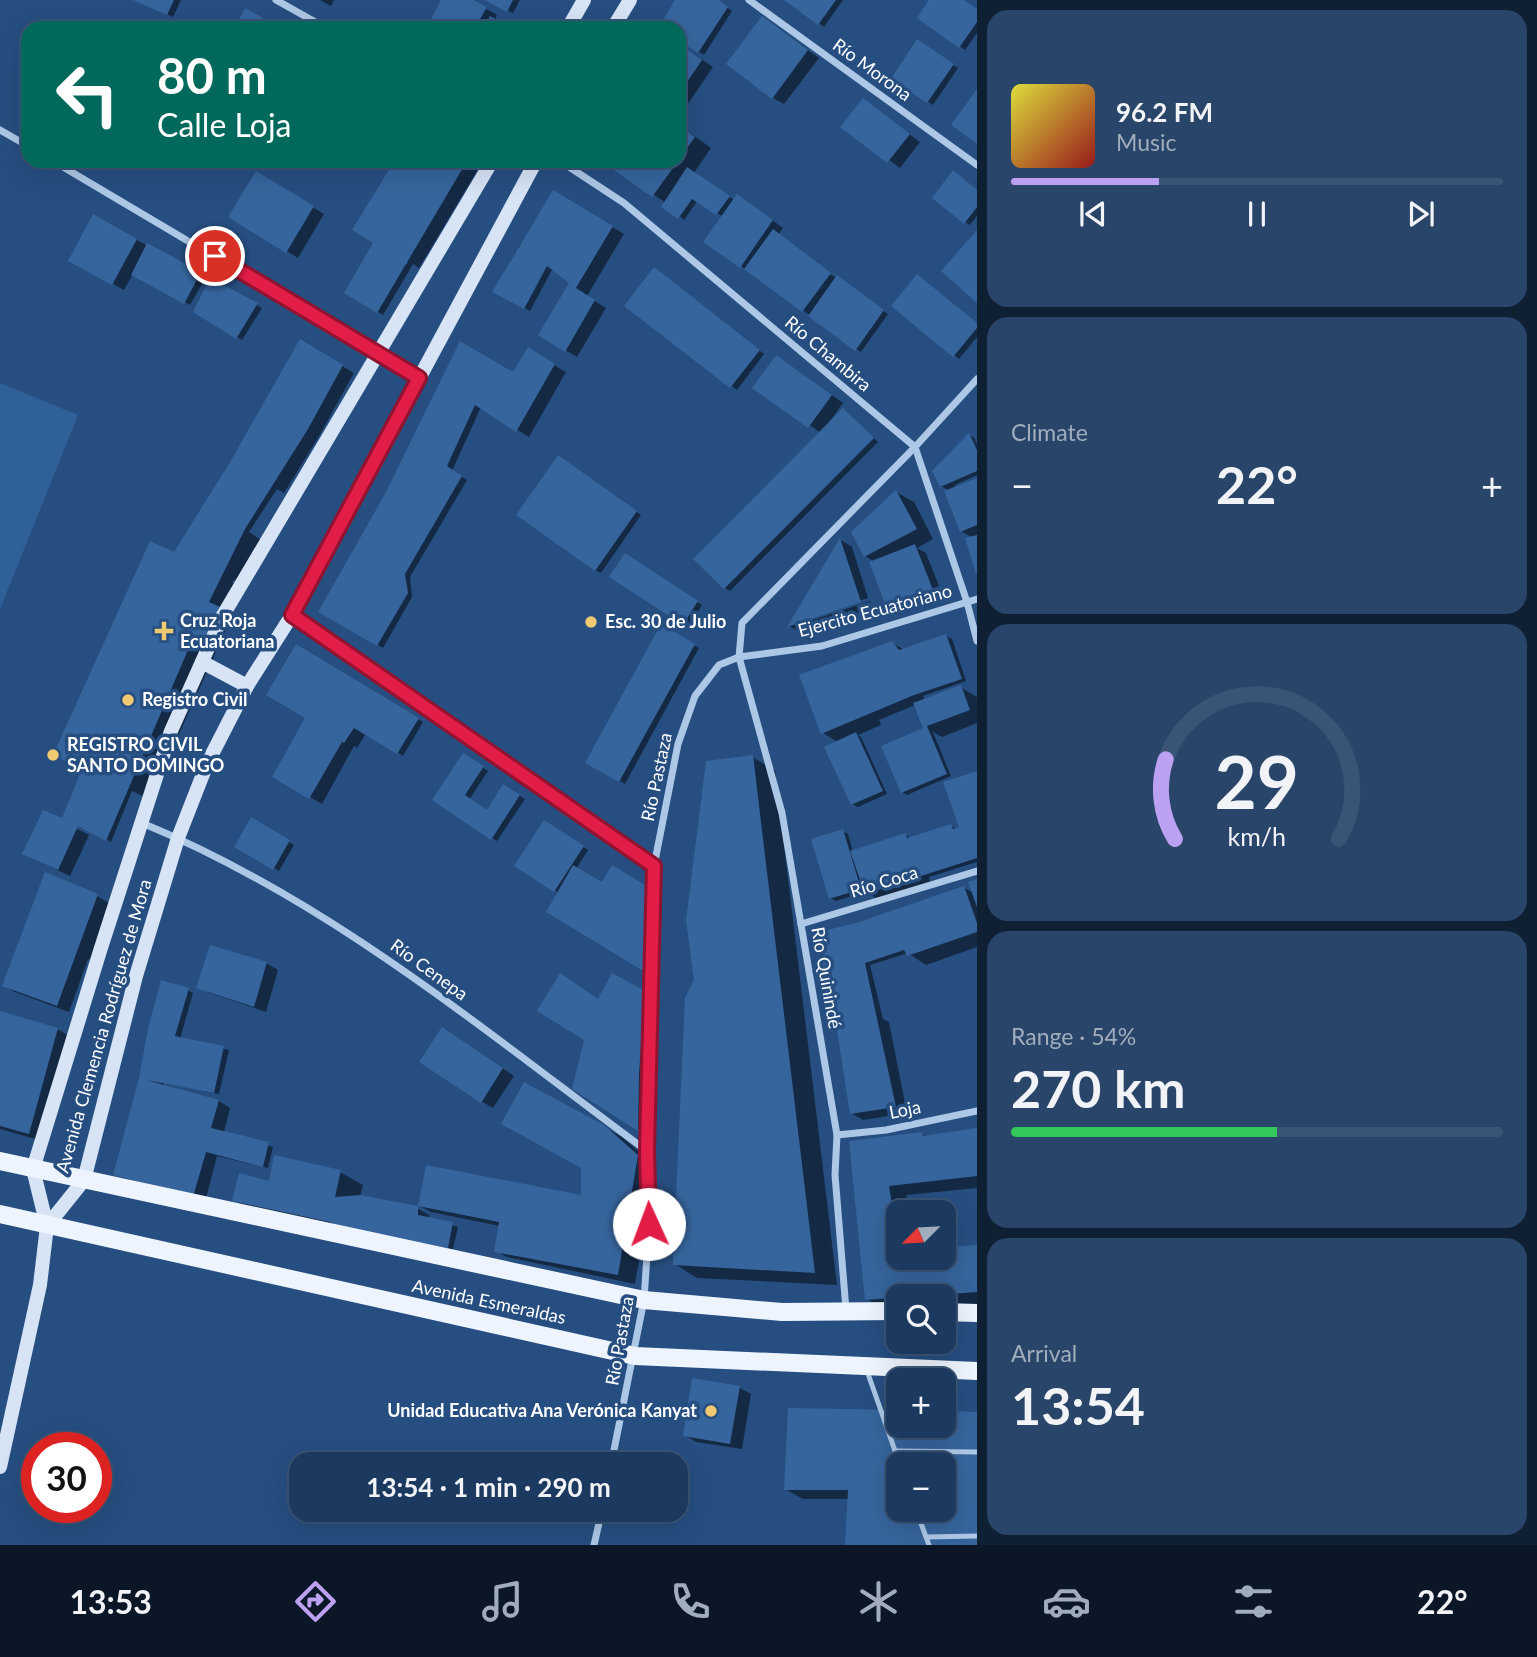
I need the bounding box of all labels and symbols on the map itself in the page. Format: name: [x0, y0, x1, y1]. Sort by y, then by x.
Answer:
street label: Río Morona: [829, 33, 916, 105]
pin: [185, 226, 245, 286]
street label: Río Chambira: [781, 311, 876, 396]
street label: Ejercito Ecuatoriano: [795, 579, 954, 641]
place label: Cruz Roja Ecuatoriana: [180, 609, 274, 652]
place label: Esc. 30 de Julio: [605, 610, 726, 632]
marker: Esc. 30 de Julio: [583, 614, 599, 630]
marker: Cruz Roja Ecuatoriana: [154, 621, 174, 641]
place label: Registro Civil: [142, 688, 247, 710]
marker: Registro Civil: [120, 692, 136, 708]
street label: Río Pastaza: [636, 730, 676, 823]
place label: REGISTRO CIVIL SANTO DOMINGO: [67, 733, 224, 776]
marker: REGISTRO CIVIL SANTO DOMINGO: [45, 747, 61, 763]
street label: Río Coca: [847, 860, 920, 902]
street label: Avenida Clemencia Rodríguez de Mora: [51, 876, 156, 1175]
street label: Río Quinindé: [807, 925, 847, 1030]
street label: Río Cenepa: [387, 934, 473, 1005]
street label: Loja: [887, 1095, 923, 1123]
position arrow: [612, 1187, 686, 1261]
north arrow: [886, 1200, 956, 1270]
street label: Avenida Esmeraldas: [410, 1274, 568, 1328]
street label: Río Pastaza: [600, 1295, 638, 1387]
place label: Unidad Educativa Ana Verónica Kanyat: [387, 1399, 697, 1421]
marker: Unidad Educativa Ana Verónica Kanyat: [703, 1403, 719, 1419]
speed limit sign: 30: [21, 1432, 112, 1523]

